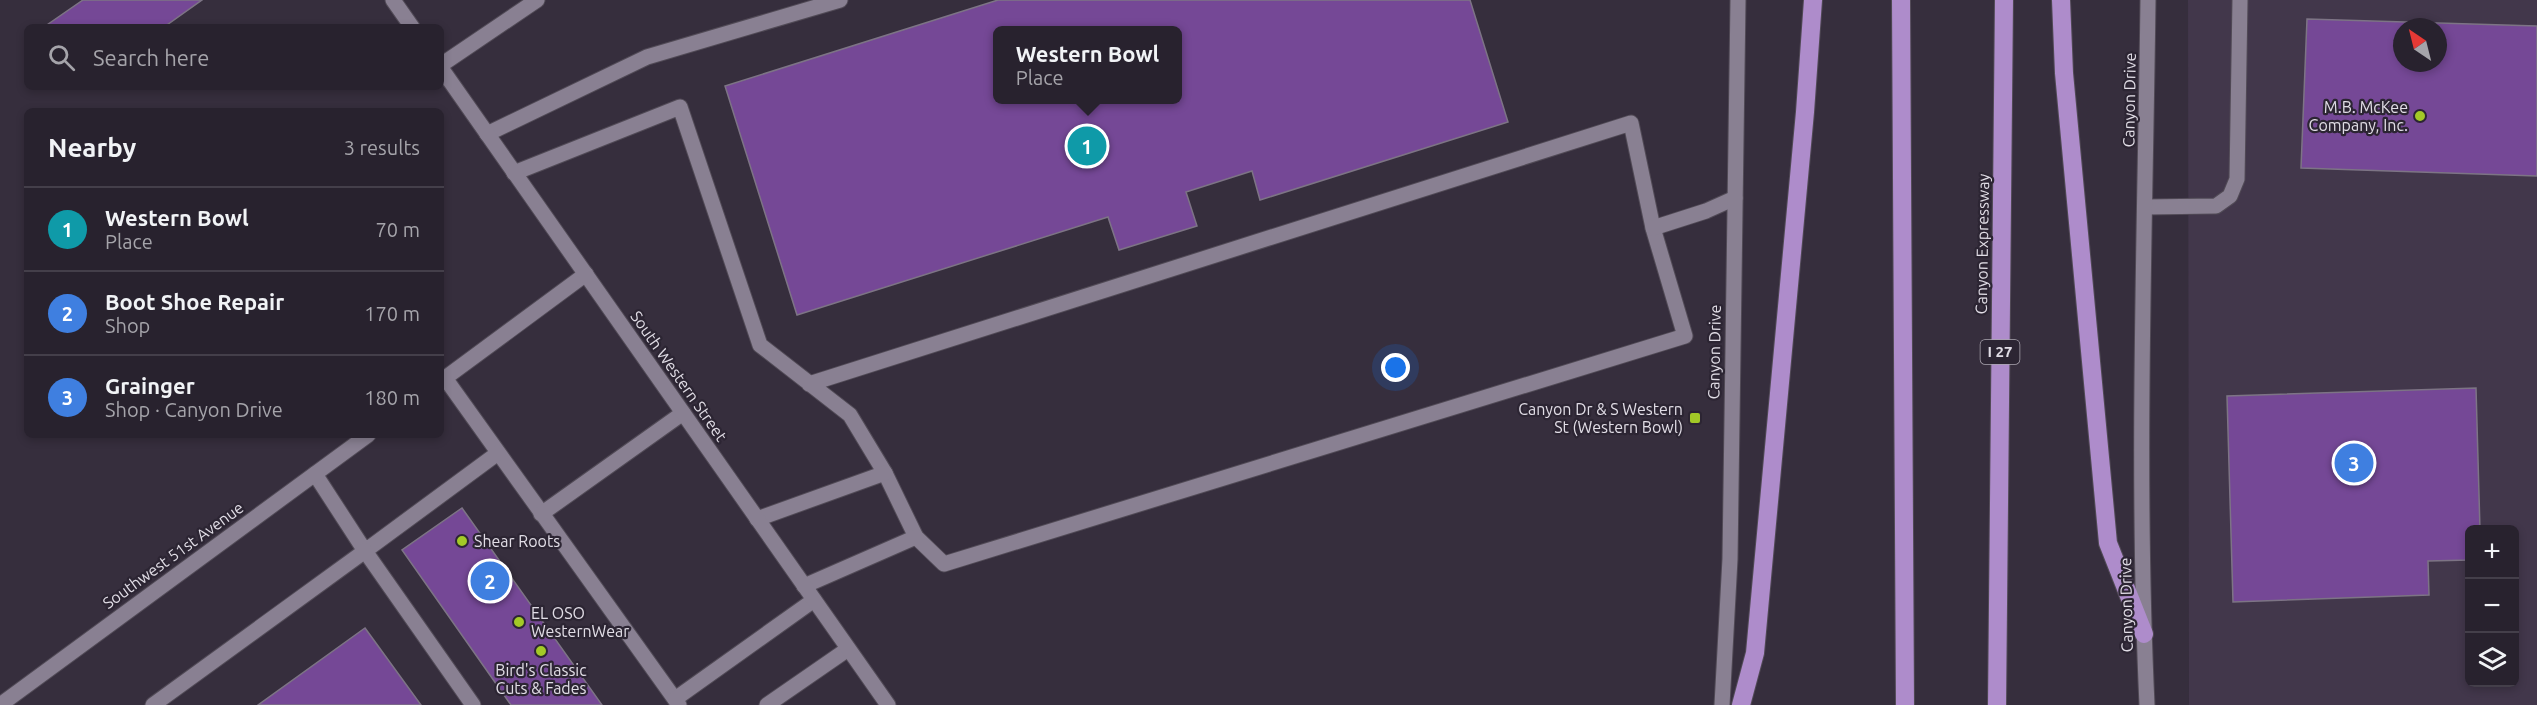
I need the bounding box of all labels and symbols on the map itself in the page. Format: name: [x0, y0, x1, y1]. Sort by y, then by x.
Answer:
north arrow: [2393, 18, 2447, 72]
street label: Canyon Drive: [2119, 52, 2139, 148]
place label: M.B. McKee Company, Inc.: [2309, 98, 2408, 134]
marker: M.B. McKee Company, Inc.: [2413, 109, 2427, 123]
pin: 1: [1068, 124, 1106, 168]
street label: Canyon Expressway: [1972, 173, 1992, 314]
street label: Canyon Drive: [1704, 304, 1724, 400]
street label: South Western Street: [627, 307, 731, 445]
road number: I 27: [1980, 340, 2020, 364]
your location: [1381, 353, 1410, 382]
place label: Canyon Dr & S Western St (Western Bowl): [1518, 400, 1683, 437]
marker: Canyon Dr & S Western St (Western Bowl): [1688, 411, 1702, 425]
pin: 3: [2334, 440, 2374, 486]
street label: Southwest 51st Avenue: [99, 498, 247, 612]
place label: Shear Roots: [474, 532, 560, 550]
marker: Shear Roots: [455, 534, 469, 548]
street label: Canyon Drive: [2116, 557, 2136, 653]
pin: 2: [470, 558, 510, 604]
place label: EL OSO WesternWear: [531, 604, 629, 640]
marker: EL OSO WesternWear: [512, 615, 526, 629]
marker: Bird's Classic Cuts & Fades: [534, 644, 548, 658]
place label: Bird's Classic Cuts & Fades: [495, 661, 587, 697]

